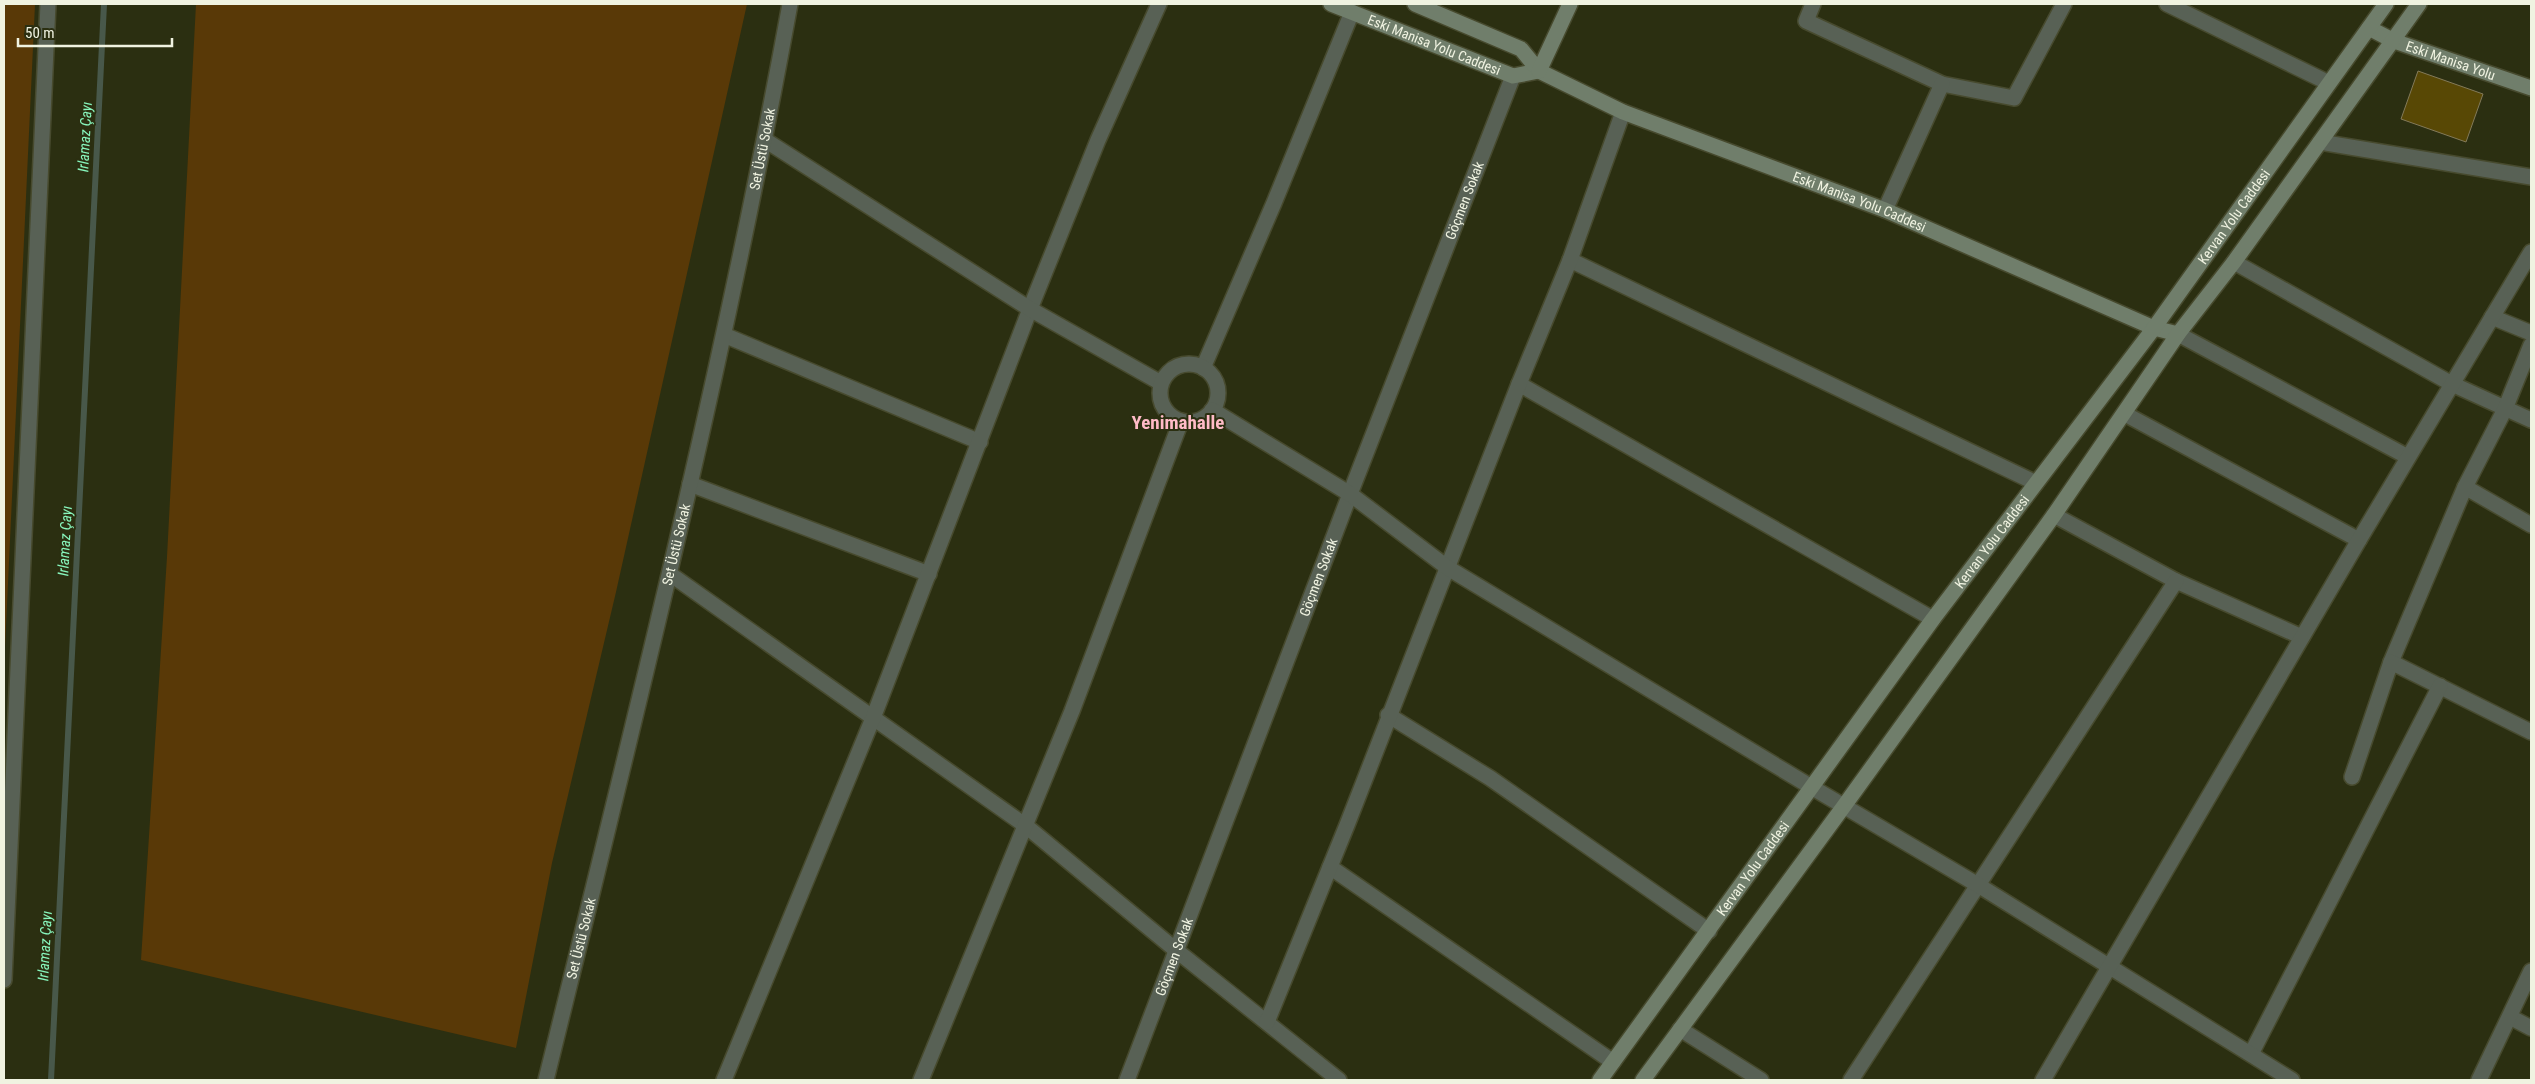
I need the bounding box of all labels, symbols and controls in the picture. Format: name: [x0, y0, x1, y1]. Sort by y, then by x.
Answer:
street label: Eski Manisa Yolu Caddesi: [1365, 11, 1503, 78]
scale bar: [18, 15, 171, 47]
text: 50 m: [25, 24, 55, 42]
street label: Eski Manisa Yolu: [2404, 38, 2497, 83]
water label: Irlamaz Çayı: [74, 101, 96, 173]
street label: Set Üstü Sokak: [746, 106, 778, 191]
street label: Göçmen Sokak: [1442, 159, 1487, 242]
street label: Kervan Yolu Caddesi: [2194, 166, 2273, 267]
street label: Eski Manisa Yolu Caddesi: [1791, 168, 1929, 235]
district label: Yenimahalle: [1132, 411, 1224, 434]
street label: Kervan Yolu Caddesi: [1951, 492, 2032, 591]
street label: Set Üstü Sokak: [659, 502, 693, 587]
water label: Irlamaz Çayı: [54, 505, 76, 577]
street label: Göçmen Sokak: [1296, 535, 1341, 619]
street label: Kervan Yolu Caddesi: [1713, 818, 1792, 919]
street label: Set Üstü Sokak: [563, 895, 599, 981]
water label: Irlamaz Çayı: [34, 910, 56, 982]
street label: Göçmen Sokak: [1152, 915, 1196, 998]

